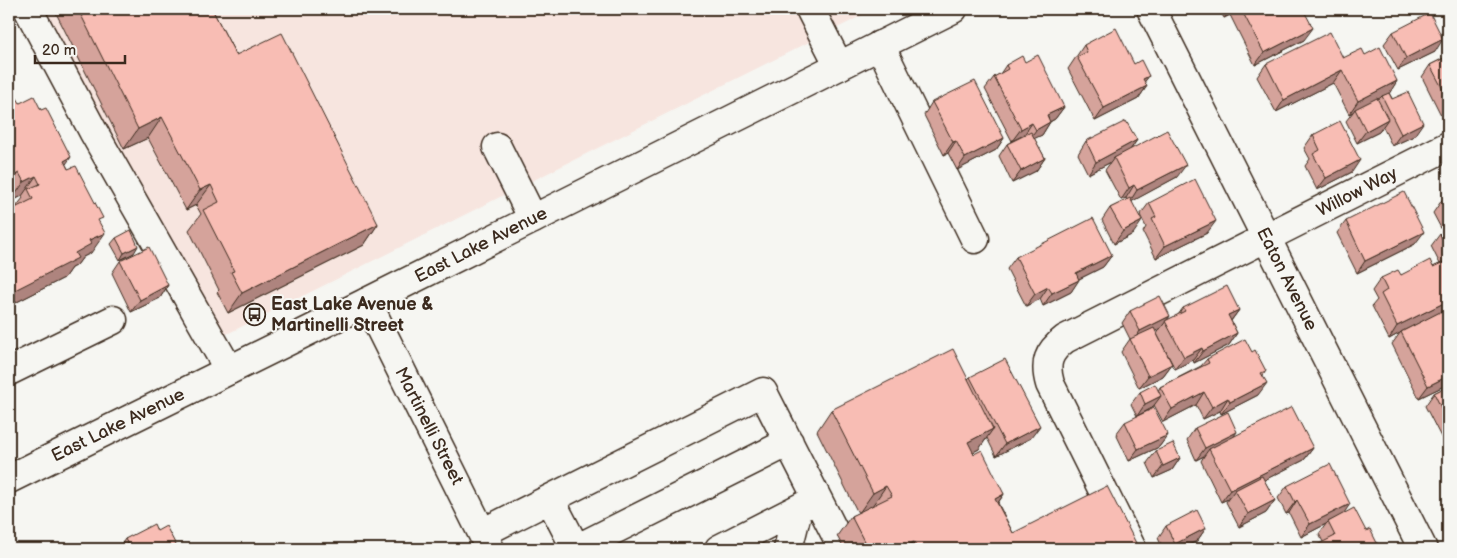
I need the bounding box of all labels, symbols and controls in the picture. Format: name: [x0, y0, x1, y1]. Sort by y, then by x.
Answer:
scale bar: [35, 32, 125, 64]
text: 20 m: [42, 41, 76, 60]
street label: Willow Way: [1313, 162, 1402, 221]
street label: East Lake Avenue: [411, 202, 551, 287]
street label: Eaton Avenue: [1252, 224, 1322, 334]
place label: East Lake Avenue & Martinelli Street: [271, 294, 433, 336]
bus stop icon: East Lake Avenue & Martinelli Street: [243, 302, 267, 326]
street label: Martinelli Street: [390, 364, 468, 489]
street label: East Lake Avenue: [48, 383, 188, 466]

